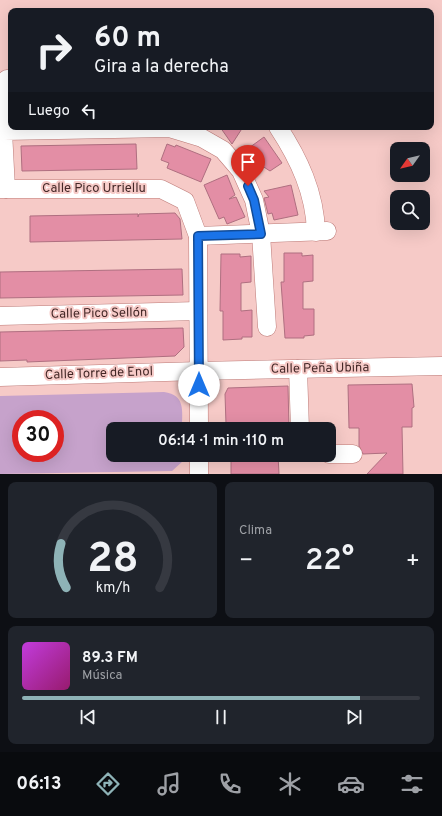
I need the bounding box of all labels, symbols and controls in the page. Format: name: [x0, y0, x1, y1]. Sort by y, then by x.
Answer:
text: 60 m: [94, 21, 161, 57]
icon: right: [28, 24, 80, 76]
text: Gira a la derecha: [94, 56, 229, 79]
icon: left: [78, 100, 100, 122]
text: Luego: [28, 102, 70, 121]
north arrow: [390, 142, 430, 182]
map controls: [390, 142, 430, 230]
pin: [231, 145, 265, 186]
icon: arrive: [237, 151, 259, 173]
street label: Calle Pico Urriellu: [42, 181, 146, 197]
button: search: [390, 190, 430, 230]
street label: Calle Pico Sellón: [51, 305, 147, 323]
street label: Calle Peña Ubiña: [271, 360, 369, 378]
street label: Calle Torre de Enol: [45, 364, 153, 384]
position arrow: [178, 364, 220, 406]
speed limit sign: 30: [12, 410, 64, 462]
text: 06:14 · 1 min · 110 m: [158, 432, 284, 451]
text: Clima: [239, 523, 272, 539]
text: 28: [87, 534, 138, 587]
text: 22°: [305, 543, 354, 580]
text: −: [239, 548, 253, 575]
text: +: [406, 548, 420, 575]
text: km/h: [95, 579, 130, 597]
text: 89.3 FM: [82, 649, 138, 668]
text: Música: [82, 668, 122, 684]
icon: previous: [77, 706, 99, 728]
icon: pause: [210, 706, 232, 728]
icon: next: [343, 706, 365, 728]
icon: directions: [94, 770, 122, 798]
icon: music: [155, 770, 183, 798]
icon: phone: [216, 770, 244, 798]
icon: climate: [276, 770, 304, 798]
icon: car: [337, 770, 365, 798]
icon: filters: [398, 770, 426, 798]
text: 06:13: [16, 773, 62, 796]

